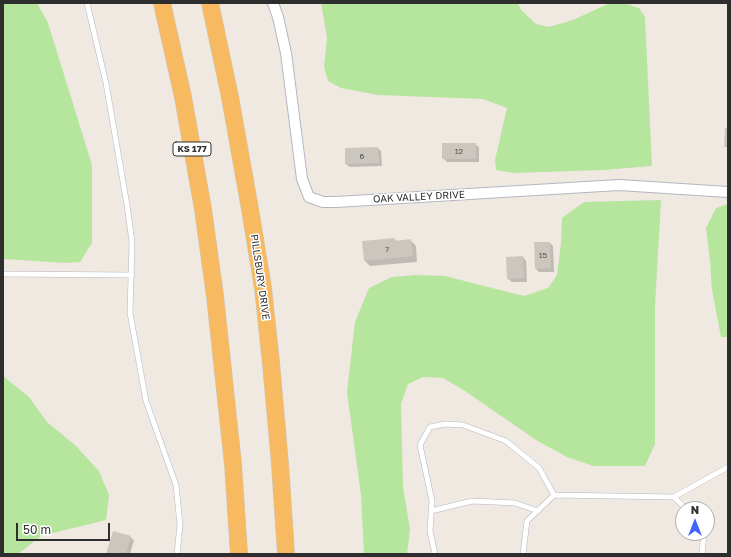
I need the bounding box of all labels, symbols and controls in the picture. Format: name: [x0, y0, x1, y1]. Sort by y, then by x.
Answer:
road number: KS 177: [173, 142, 211, 156]
house number: 12: [455, 146, 463, 156]
house number: 6: [360, 151, 364, 161]
street label: OAK VALLEY DRIVE: [373, 189, 465, 205]
street label: PILLSBURY DRIVE: [248, 233, 272, 321]
house number: 7: [385, 244, 389, 254]
house number: 15: [539, 250, 547, 260]
north arrow: [675, 501, 715, 541]
text: N: [691, 503, 699, 516]
scale bar: [18, 515, 112, 541]
text: 50 m: [23, 522, 51, 537]

